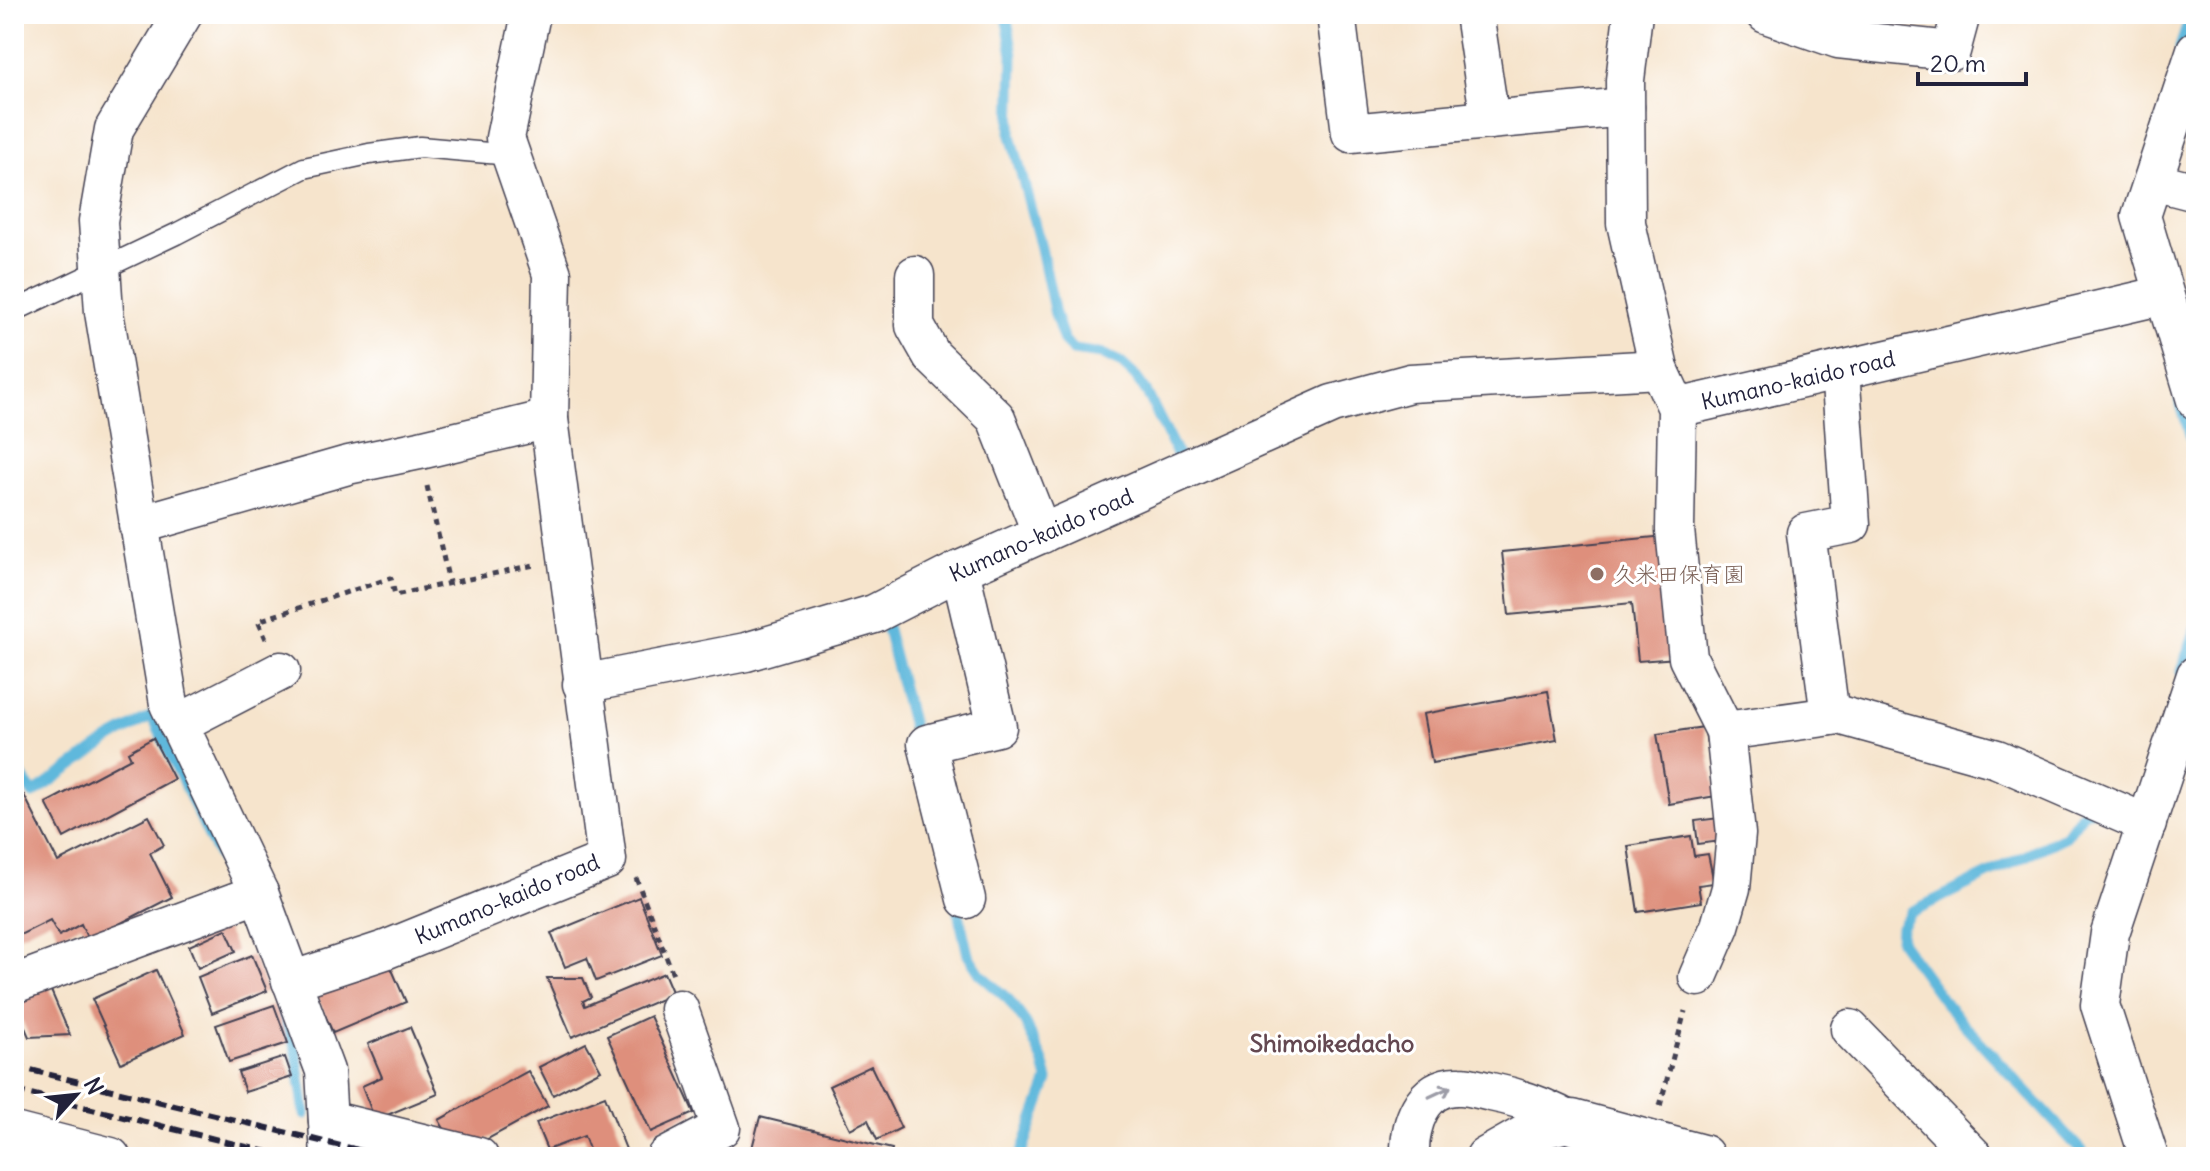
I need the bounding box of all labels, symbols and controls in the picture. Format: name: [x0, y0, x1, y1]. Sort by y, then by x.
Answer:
scale bar: [1918, 36, 2026, 86]
text: 20 m: [1930, 48, 1986, 78]
street label: Kumano-kaido road: [1698, 344, 1898, 416]
street label: Kumano-kaido road: [945, 482, 1137, 588]
place label: 久米田保育園: [1613, 560, 1745, 588]
marker: 久米田保育園: [1588, 565, 1606, 583]
street label: Kumano-kaido road: [410, 847, 604, 951]
district label: Shimoikedacho: [1250, 1028, 1414, 1058]
north arrow: [36, 1055, 116, 1135]
text: N: [78, 1073, 110, 1099]
one-way arrow: [1428, 1084, 1452, 1099]

